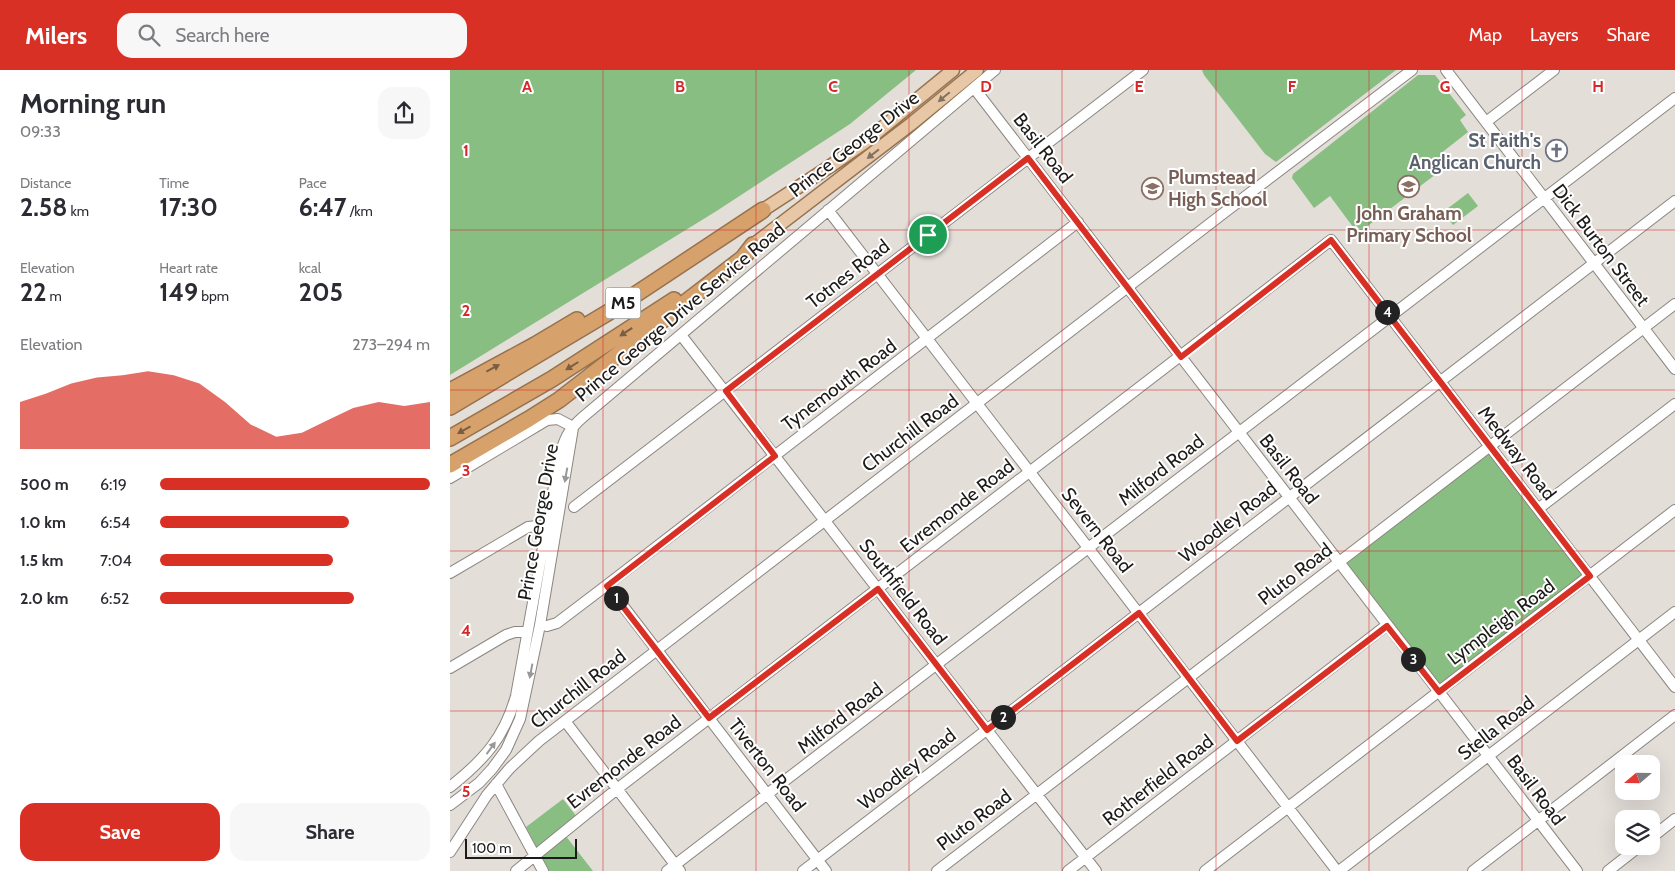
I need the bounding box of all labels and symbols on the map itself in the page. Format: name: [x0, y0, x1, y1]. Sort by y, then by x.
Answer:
text: A: [522, 77, 532, 96]
text: B: [675, 77, 685, 96]
text: C: [828, 77, 838, 96]
text: D: [980, 77, 992, 96]
text: E: [1134, 77, 1144, 96]
text: F: [1288, 77, 1297, 96]
text: G: [1440, 77, 1450, 96]
text: H: [1592, 77, 1604, 96]
street label: Prince George Drive: [784, 86, 924, 202]
one-way arrow: [938, 92, 951, 103]
street label: Basil Road: [1009, 108, 1077, 188]
place label: St Faith's Anglican Church: [1409, 129, 1541, 174]
church icon: St Faith's Anglican Church: [1545, 139, 1569, 163]
text: 1: [463, 141, 469, 160]
one-way arrow: [867, 149, 880, 160]
place label: Plumstead High School: [1168, 166, 1267, 211]
school or university icon: John Graham Primary School: [1397, 175, 1421, 199]
school or university icon: Plumstead High School: [1140, 176, 1164, 200]
street label: Dick Burton Street: [1548, 179, 1655, 311]
place label: John Graham Primary School: [1346, 202, 1472, 247]
pin: [907, 214, 949, 256]
street label: Prince George Drive Service Road: [570, 217, 790, 407]
street label: Totnes Road: [802, 234, 894, 314]
road number: M5: [606, 288, 640, 318]
pin: 4: [1374, 300, 1400, 324]
text: 2: [462, 301, 470, 320]
one-way arrow: [619, 327, 633, 337]
street label: Tynemouth Road: [777, 334, 901, 436]
one-way arrow: [566, 361, 579, 370]
one-way arrow: [486, 363, 500, 372]
street label: Churchill Road: [857, 389, 963, 477]
street label: Medway Road: [1473, 401, 1561, 505]
one-way arrow: [458, 425, 471, 434]
street label: Basil Road: [1255, 429, 1323, 509]
street label: Milford Road: [1114, 430, 1208, 510]
street label: Prince George Drive: [513, 442, 563, 602]
street label: Evremonde Road: [895, 454, 1019, 558]
text: 3: [462, 461, 470, 480]
one-way arrow: [561, 468, 569, 484]
street label: Woodley Road: [1175, 477, 1281, 567]
street label: Severn Road: [1057, 483, 1137, 577]
street label: Southfield Road: [854, 534, 952, 650]
street label: Pluto Road: [1253, 538, 1337, 610]
street label: Lympleigh Road: [1443, 574, 1559, 670]
pin: 1: [604, 586, 628, 610]
text: 4: [461, 621, 471, 640]
street label: Churchill Road: [526, 644, 630, 734]
pin: 3: [1400, 646, 1426, 672]
one-way arrow: [527, 663, 535, 678]
street label: Milford Road: [793, 678, 887, 758]
street label: Stella Road: [1453, 691, 1539, 765]
pin: 2: [990, 704, 1016, 730]
street label: Evremonde Road: [562, 710, 686, 814]
street label: Tiverton Road: [724, 714, 810, 816]
street label: Woodley Road: [854, 724, 960, 814]
street label: Rotherfield Road: [1098, 730, 1218, 830]
one-way arrow: [486, 741, 496, 755]
street label: Basil Road: [1502, 750, 1570, 830]
north arrow: [1615, 755, 1660, 800]
text: 5: [462, 782, 470, 801]
street label: Pluto Road: [932, 784, 1016, 856]
scale bar: [465, 836, 578, 859]

